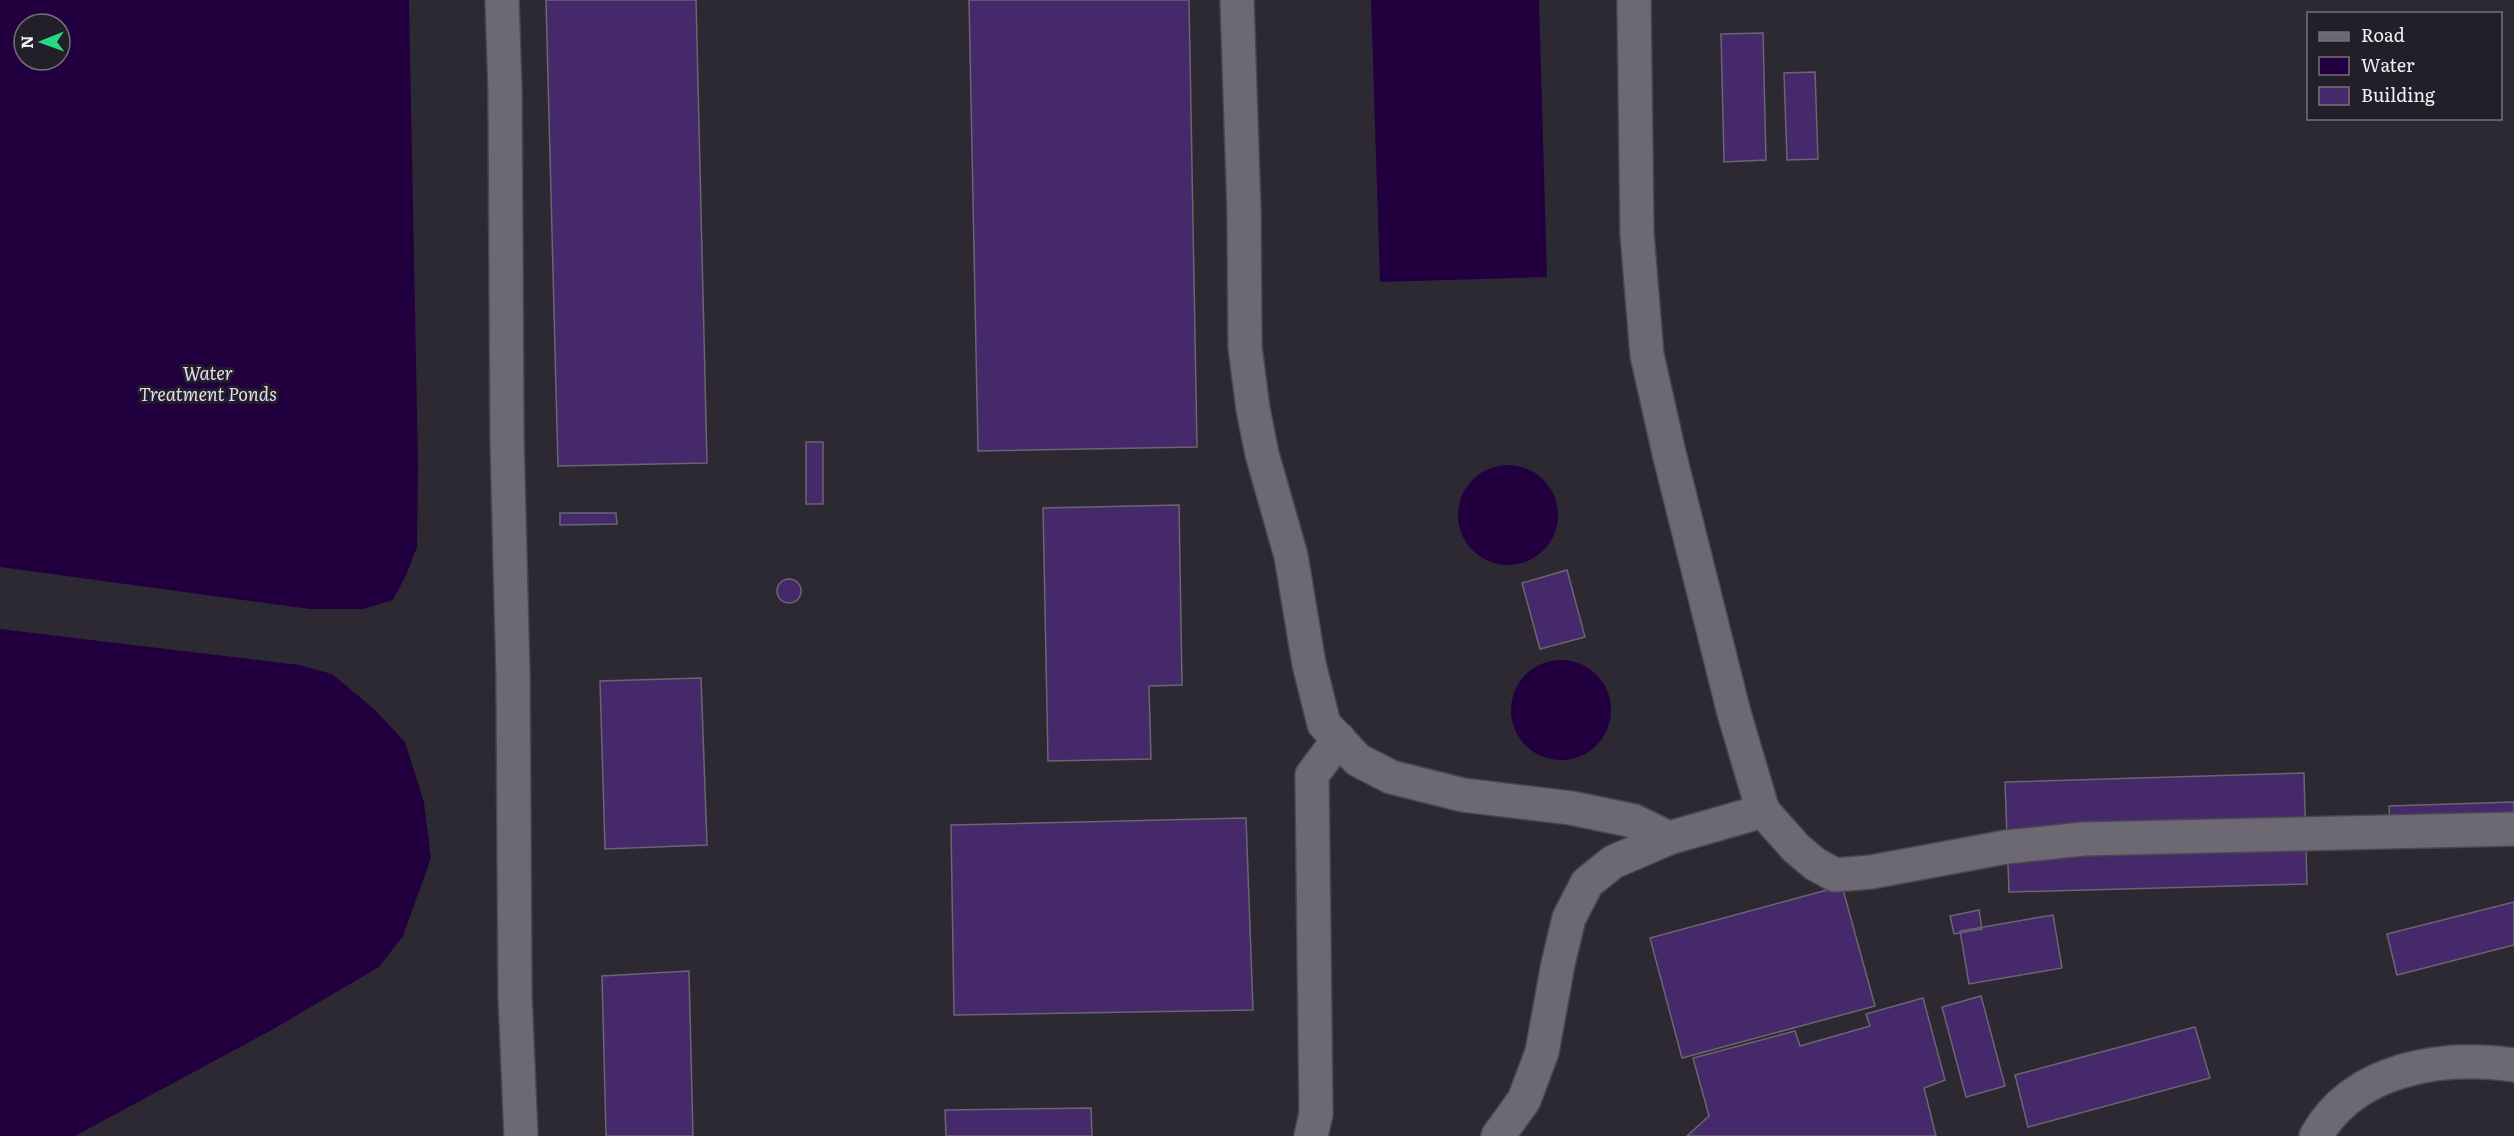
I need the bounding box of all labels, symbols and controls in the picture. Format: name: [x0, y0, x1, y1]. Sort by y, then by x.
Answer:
north arrow: [12, 12, 72, 72]
legend: [2307, 12, 2502, 120]
text: Road: [2361, 21, 2405, 48]
text: N: [14, 35, 38, 49]
text: Water: [2361, 51, 2415, 78]
text: Building: [2361, 81, 2436, 108]
water label: Water Treatment Ponds: [139, 359, 277, 407]

